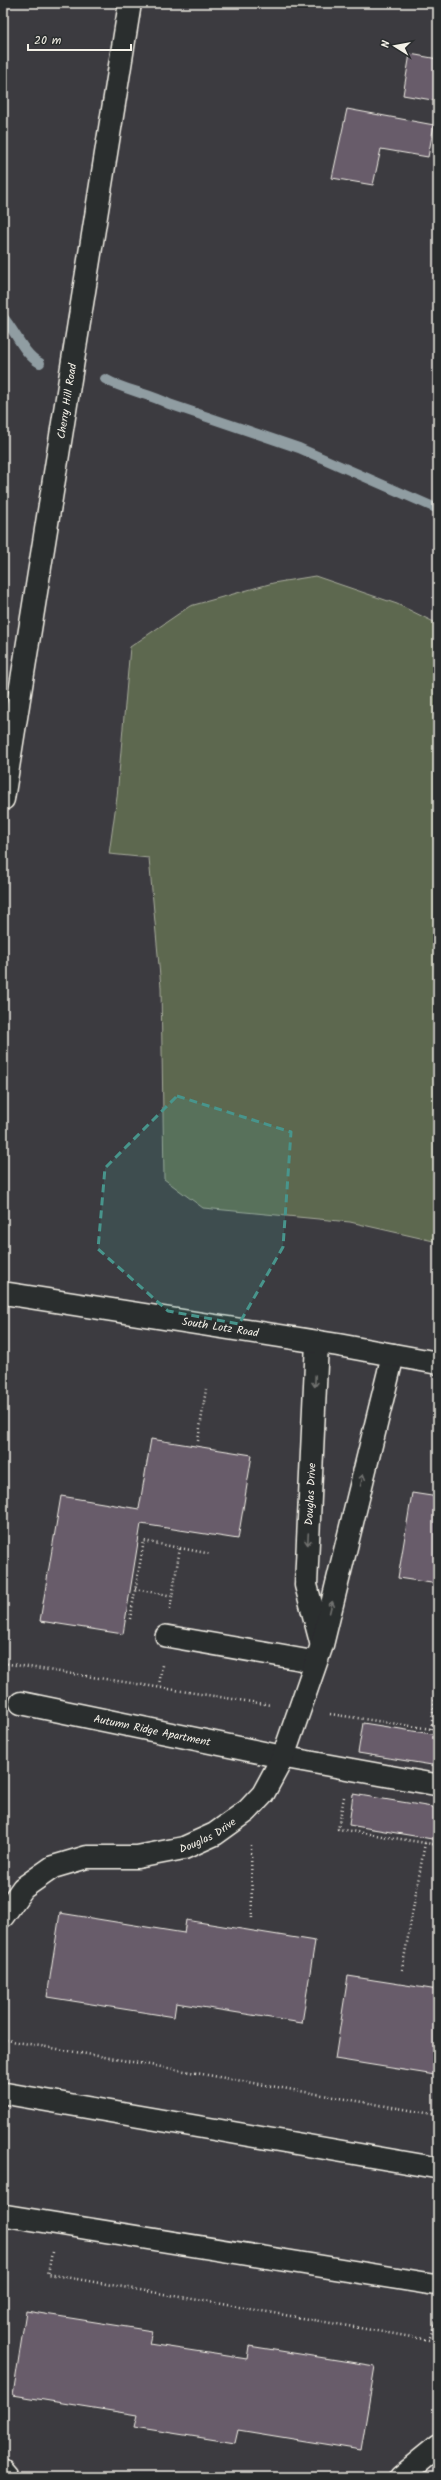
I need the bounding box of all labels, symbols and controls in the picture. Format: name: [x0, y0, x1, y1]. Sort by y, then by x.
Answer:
scale bar: [28, 26, 131, 52]
north arrow: [375, 26, 415, 66]
text: 20 m: [34, 31, 62, 50]
text: N: [377, 39, 396, 49]
street label: Cherry Hill Road: [53, 362, 82, 440]
street label: South Lotz Road: [181, 1313, 260, 1343]
one-way arrow: [311, 1374, 319, 1387]
street label: Douglas Drive: [300, 1462, 322, 1526]
one-way arrow: [358, 1474, 366, 1487]
one-way arrow: [305, 1532, 312, 1545]
one-way arrow: [328, 1601, 335, 1614]
street label: Autumn Ridge Apartment: [92, 1710, 213, 1752]
street label: Douglas Drive: [178, 1813, 240, 1859]

